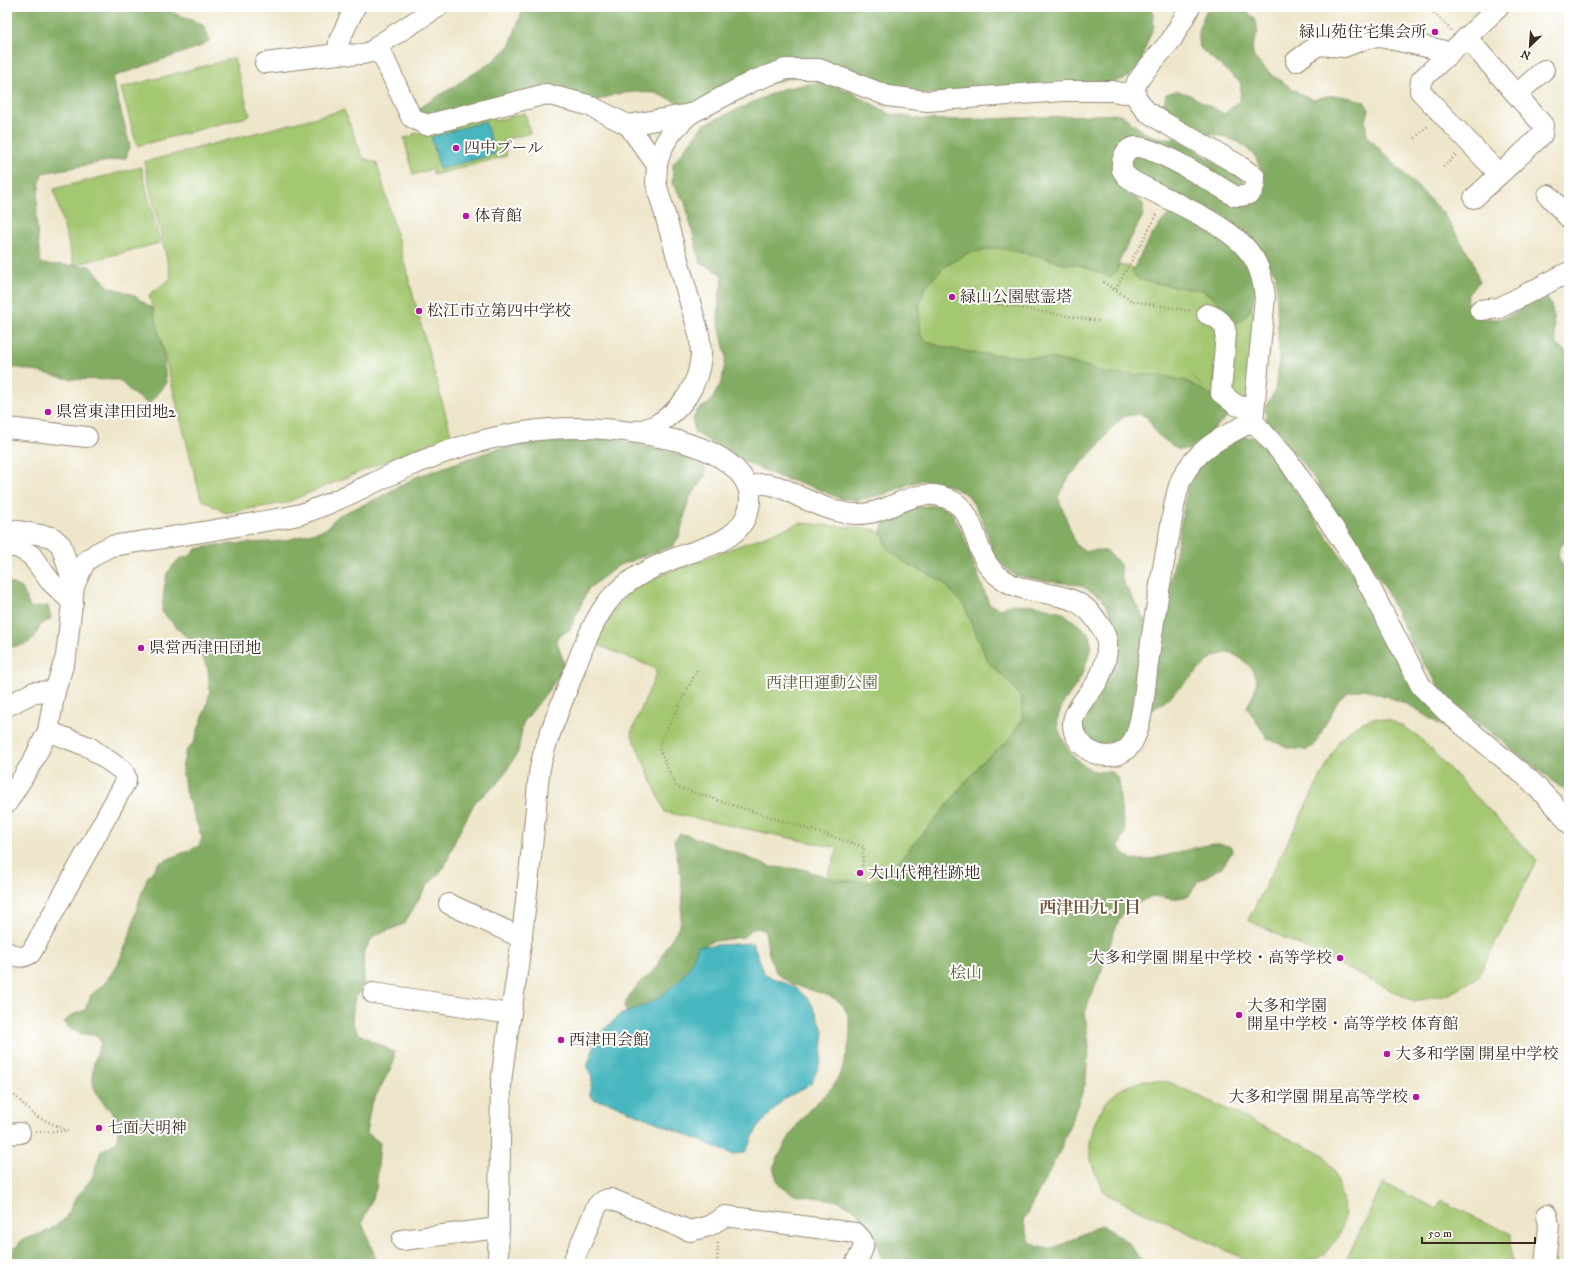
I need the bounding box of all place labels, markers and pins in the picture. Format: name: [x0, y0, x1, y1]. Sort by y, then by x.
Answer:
place label: 緑山苑住宅集会所: [1299, 22, 1427, 42]
marker: 緑山苑住宅集会所: [1430, 27, 1440, 37]
place label: 四中プール: [464, 138, 543, 158]
marker: 四中プール: [451, 143, 461, 153]
place label: 体育館: [474, 206, 522, 226]
marker: 体育館: [461, 211, 471, 221]
place label: 緑山公園慰霊塔: [960, 287, 1072, 307]
marker: 緑山公園慰霊塔: [947, 292, 957, 302]
place label: 松江市立第四中学校: [427, 301, 571, 321]
marker: 松江市立第四中学校: [414, 306, 424, 316]
place label: 県営東津田団地2: [56, 402, 176, 422]
marker: 県営東津田団地2: [43, 407, 53, 417]
place label: 県営西津田団地: [149, 638, 261, 658]
marker: 県営西津田団地: [136, 643, 146, 653]
place label: 大山代神社跡地: [868, 863, 980, 883]
marker: 大山代神社跡地: [855, 868, 865, 878]
place label: 大多和学園 開星中学校・高等学校: [1089, 948, 1332, 968]
marker: 大多和学園 開星中学校・高等学校: [1335, 953, 1345, 963]
place label: 大多和学園 開星中学校・高等学校 体育館: [1247, 996, 1458, 1034]
marker: 大多和学園 開星中学校・高等学校 体育館: [1234, 1010, 1244, 1020]
place label: 西津田会館: [569, 1030, 649, 1050]
marker: 西津田会館: [556, 1035, 566, 1045]
place label: 大多和学園 開星中学校: [1395, 1044, 1558, 1064]
marker: 大多和学園 開星中学校: [1382, 1049, 1392, 1059]
place label: 大多和学園 開星高等学校: [1229, 1087, 1408, 1107]
marker: 大多和学園 開星高等学校: [1411, 1092, 1421, 1102]
place label: 七面大明神: [107, 1118, 187, 1138]
marker: 七面大明神: [94, 1123, 104, 1133]

